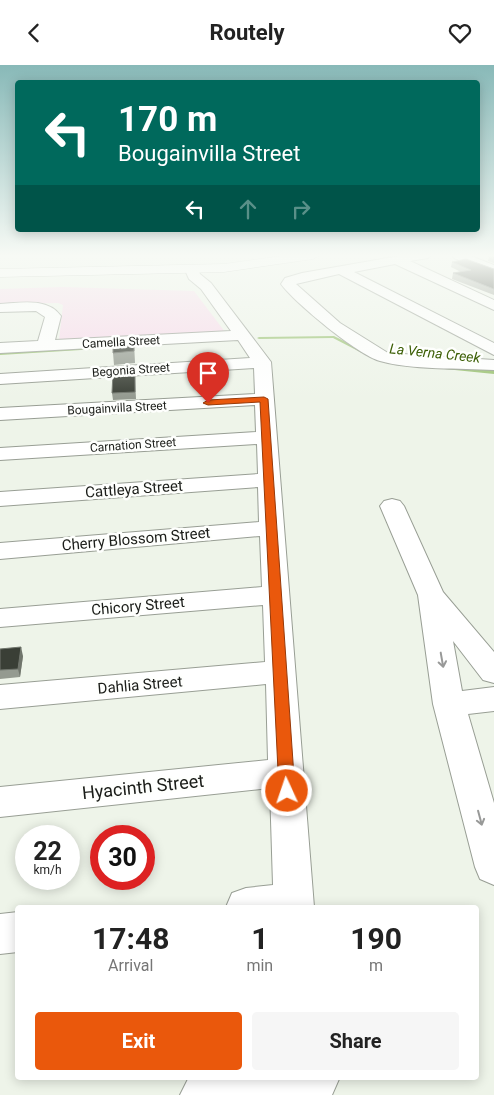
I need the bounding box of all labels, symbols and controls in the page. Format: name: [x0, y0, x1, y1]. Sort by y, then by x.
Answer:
icon: back: [20, 19, 48, 47]
icon: heart: [446, 19, 474, 47]
text: Routely: [209, 20, 285, 45]
text: 170 m: [118, 99, 217, 140]
icon: left: [35, 100, 100, 165]
text: Bougainvilla Street: [118, 141, 300, 166]
icon: left: [181, 195, 209, 223]
icon: ahead: [234, 195, 262, 223]
icon: right: [287, 195, 315, 223]
street label: Camella Street: [82, 333, 160, 351]
water label: La Verna Creek: [389, 340, 482, 366]
pin: [187, 352, 229, 403]
icon: arrive: [194, 359, 222, 387]
street label: Begonia Street: [92, 360, 171, 380]
street label: Bougainvilla Street: [67, 398, 167, 418]
street label: Carnation Street: [89, 435, 177, 455]
street label: Cattleya Street: [85, 477, 183, 501]
street label: Cherry Blossom Street: [61, 524, 211, 554]
street label: Chicory Street: [91, 593, 186, 619]
one-way arrow: [437, 652, 447, 668]
street label: Dahlia Street: [97, 672, 183, 698]
position arrow: [260, 764, 312, 816]
street label: Hyacinth Street: [81, 770, 205, 803]
one-way arrow: [476, 809, 486, 825]
speed limit sign: 30: [90, 825, 155, 890]
text: 22: [33, 837, 62, 866]
text: km/h: [33, 863, 62, 877]
text: 17:48: [92, 921, 169, 956]
text: 1: [251, 921, 268, 956]
text: 190: [350, 921, 402, 956]
text: Arrival: [108, 956, 153, 975]
text: min: [246, 956, 273, 975]
text: m: [369, 956, 383, 975]
button: Exit: [35, 1012, 242, 1070]
button: Share: [252, 1012, 459, 1070]

